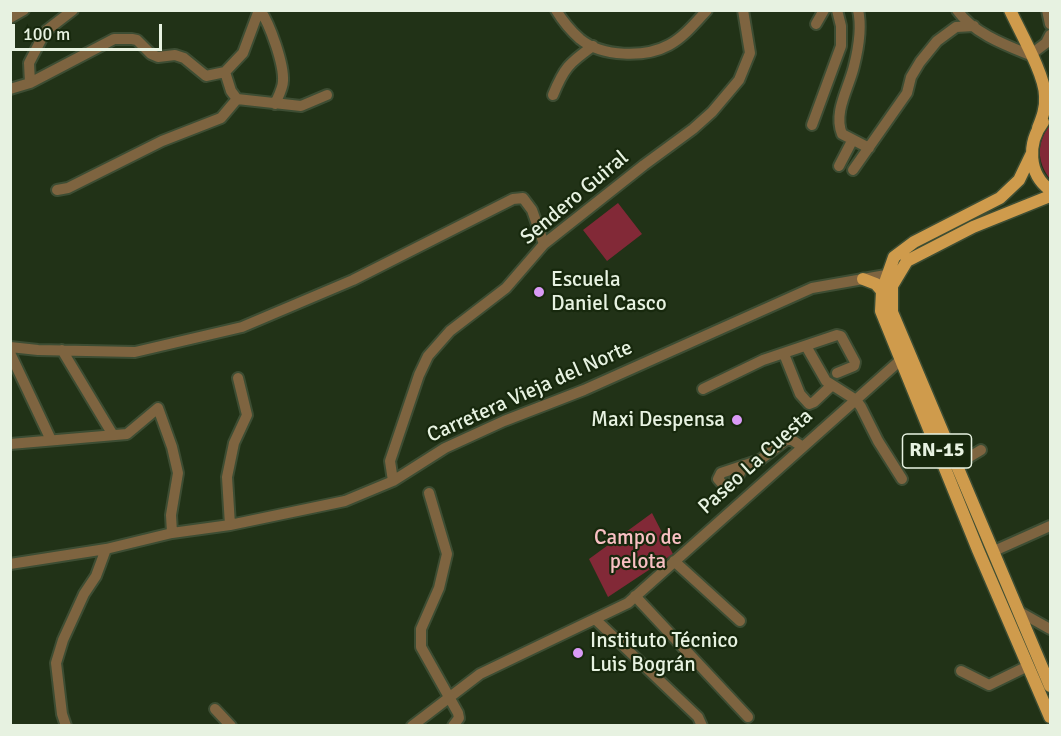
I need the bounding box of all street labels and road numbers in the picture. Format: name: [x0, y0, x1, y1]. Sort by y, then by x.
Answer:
street label: Sendero Guiral: [516, 146, 634, 250]
street label: Carretera Vieja del Norte: [423, 335, 637, 449]
street label: Paseo La Cuesta: [694, 404, 818, 520]
road number: RN-15: [902, 434, 972, 468]

